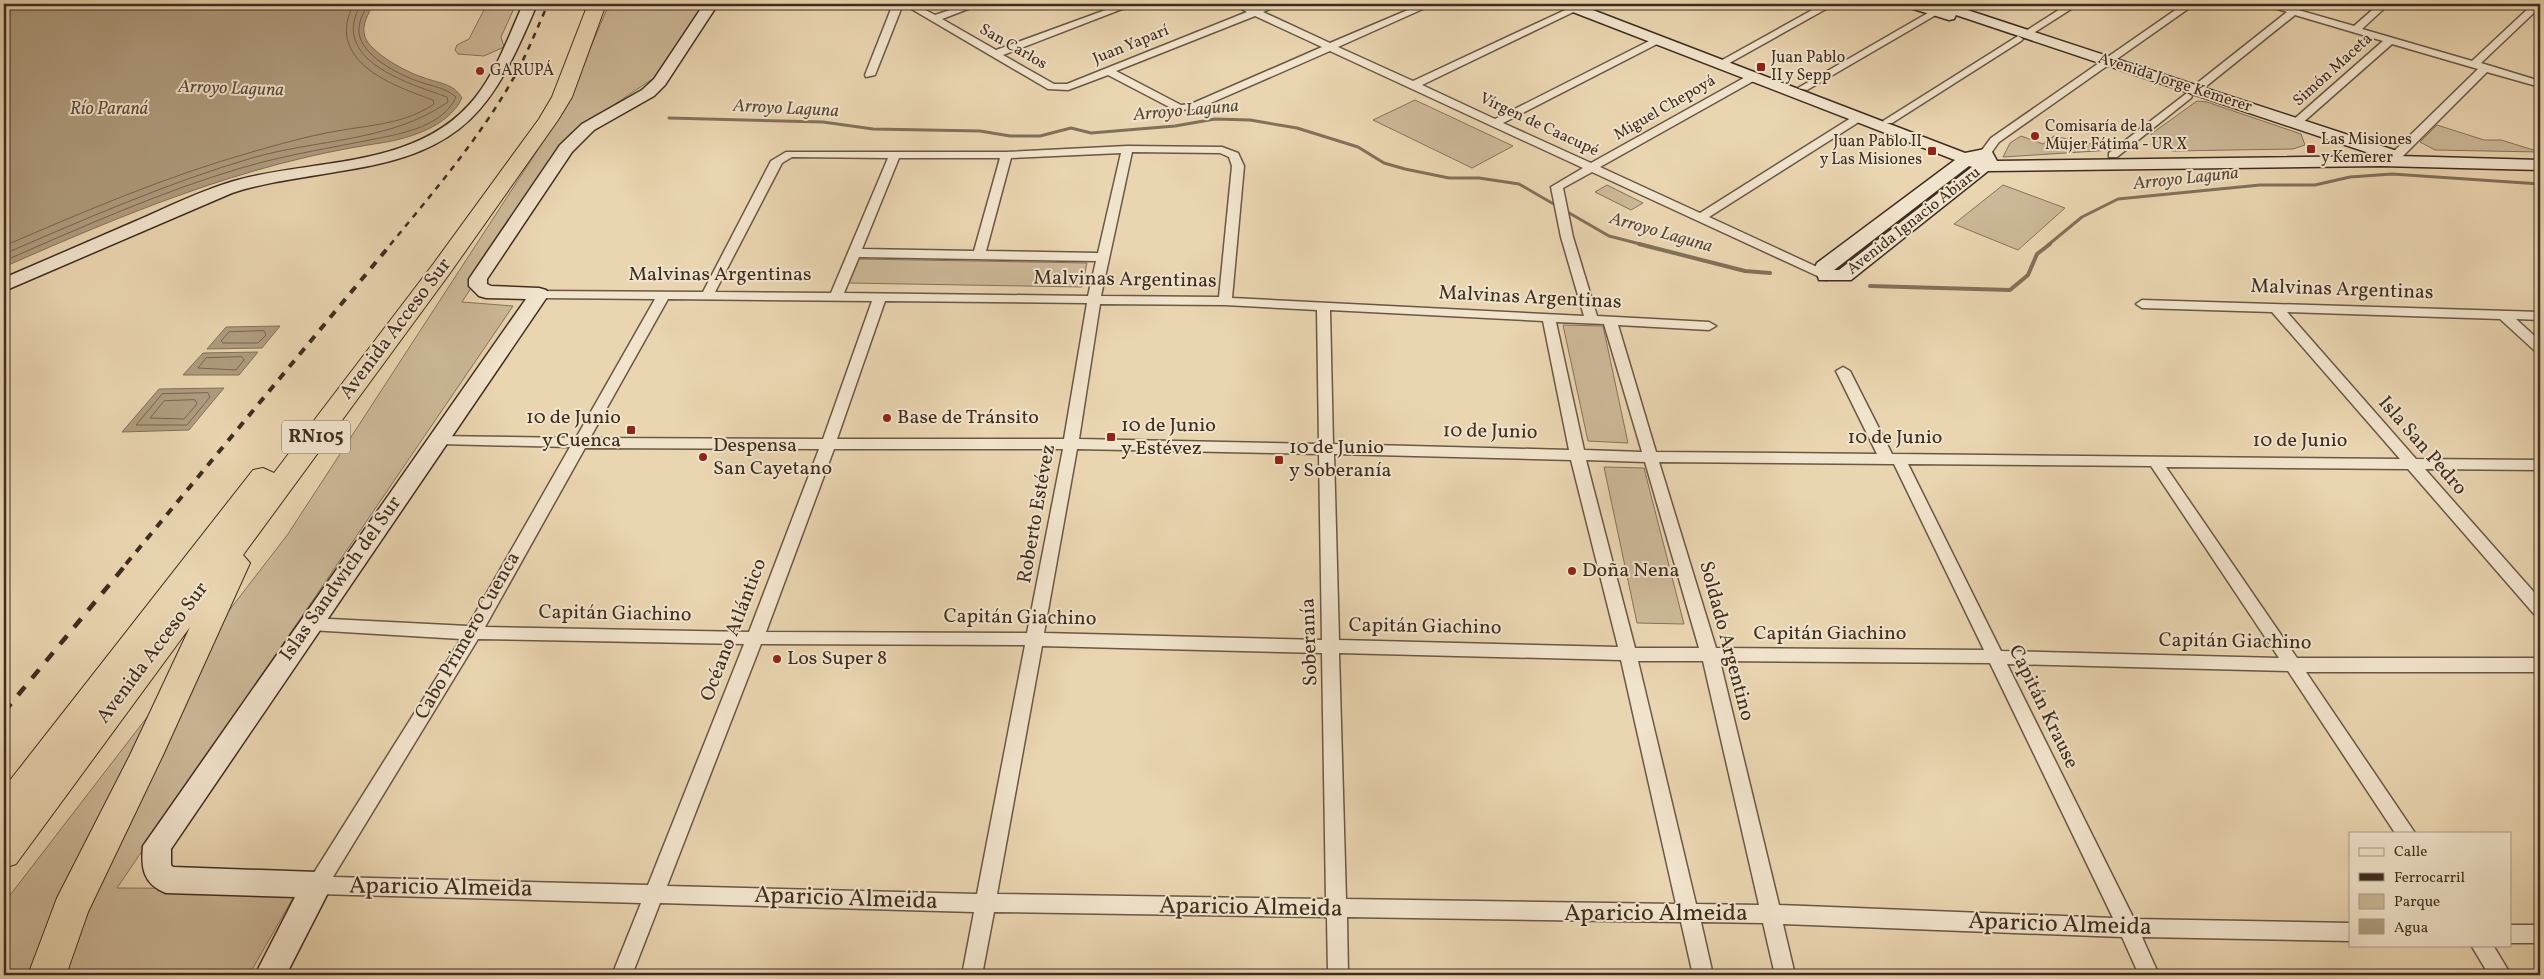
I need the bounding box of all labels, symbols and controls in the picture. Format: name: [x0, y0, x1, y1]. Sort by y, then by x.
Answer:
street label: San Carlos: [975, 19, 1051, 75]
street label: Juan Yaparí: [1090, 20, 1172, 70]
street label: Simón Maceta: [2288, 28, 2378, 112]
place label: Juan Pablo II y Sepp: [1771, 47, 1845, 87]
street label: Avenida Jorge Kemerer: [2095, 48, 2255, 118]
place label: GARUPÁ: [490, 60, 554, 82]
marker: Juan Pablo II y Sepp: [1755, 61, 1767, 73]
marker: GARUPÁ: [474, 65, 486, 77]
street label: Miguel Chepoyá: [1610, 70, 1720, 146]
water label: Arroyo Laguna: [177, 75, 284, 103]
street label: Vírgen de Caacupé: [1476, 88, 1602, 162]
water label: Arroyo Laguna: [731, 94, 840, 124]
water label: Arroyo Laguna: [1131, 94, 1240, 128]
water label: Río Paraná: [70, 97, 149, 122]
place label: Comisaría de la Mujer Fátima - UR X: [2045, 116, 2187, 156]
place label: Las Misiones y Kemerer: [2321, 129, 2412, 169]
marker: Comisaría de la Mujer Fátima - UR X: [2029, 130, 2041, 142]
place label: Juan Pablo II y Las Misiones: [1820, 131, 1922, 171]
marker: Las Misiones y Kemerer: [2305, 143, 2317, 155]
marker: Juan Pablo II y Las Misiones: [1926, 145, 1938, 157]
water label: Arroyo Laguna: [2131, 161, 2240, 197]
street label: Avenida Ignacio Abiaru: [1842, 162, 1986, 280]
water label: Arroyo Laguna: [1606, 206, 1715, 260]
street label: Avenida Acceso Sur: [333, 252, 459, 406]
street label: Malvinas Argentinas: [628, 261, 812, 289]
street label: Malvinas Argentinas: [1033, 264, 1217, 296]
street label: Malvinas Argentinas: [2250, 273, 2434, 307]
street label: Malvinas Argentinas: [1438, 279, 1622, 317]
street label: Isla San Pedro: [2371, 390, 2473, 502]
place label: 10 de Junio y Cuenca: [526, 404, 621, 455]
place label: Base de Tránsito: [897, 404, 1039, 432]
marker: Base de Tránsito: [881, 412, 893, 424]
place label: 10 de Junio y Estévez: [1121, 412, 1216, 463]
street label: 10 de Junio: [1442, 417, 1538, 447]
road number: RN105: [282, 421, 350, 454]
marker: 10 de Junio y Cuenca: [625, 424, 637, 436]
street label: 10 de Junio: [1848, 424, 1943, 452]
street label: 10 de Junio: [2253, 427, 2348, 455]
marker: 10 de Junio y Estévez: [1105, 431, 1117, 443]
place label: Despensa San Cayetano: [713, 432, 832, 483]
place label: 10 de Junio y Soberanía: [1289, 434, 1391, 485]
street label: Roberto Estévez: [1011, 442, 1063, 586]
marker: Despensa San Cayetano: [697, 451, 709, 463]
marker: 10 de Junio y Soberanía: [1273, 454, 1285, 466]
street label: Islas Sandwich del Sur: [273, 491, 409, 667]
street label: Cabo Primero Cuenca: [409, 547, 528, 725]
street label: Océano Atlántico: [694, 555, 774, 705]
place label: Doña Nena: [1582, 557, 1679, 585]
street label: Soldado Argentino: [1691, 558, 1761, 724]
marker: Doña Nena: [1566, 565, 1578, 577]
street label: Avenida Acceso Sur: [90, 576, 216, 730]
street label: Soberanía: [1294, 597, 1326, 687]
street label: Capitán Giachino: [538, 599, 692, 629]
street label: Capitán Giachino: [943, 603, 1097, 633]
street label: Capitán Giachino: [1348, 612, 1502, 642]
street label: Capitán Giachino: [1754, 620, 1906, 648]
street label: Capitán Giachino: [2158, 627, 2312, 657]
street label: Capitán Krause: [2001, 640, 2085, 774]
place label: Los Super 8: [787, 645, 887, 673]
marker: Los Super 8: [771, 653, 783, 665]
legend: [2349, 832, 2512, 946]
text: Calle: [2394, 842, 2427, 863]
text: Ferrocarril: [2394, 868, 2465, 889]
street label: Aparicio Almeida: [349, 869, 533, 907]
street label: Aparicio Almeida: [754, 879, 938, 919]
street label: Aparicio Almeida: [1159, 889, 1343, 927]
text: Parque: [2394, 892, 2440, 913]
street label: Aparicio Almeida: [1564, 897, 1748, 931]
street label: Aparicio Almeida: [1968, 905, 2152, 945]
text: Agua: [2394, 918, 2428, 939]

